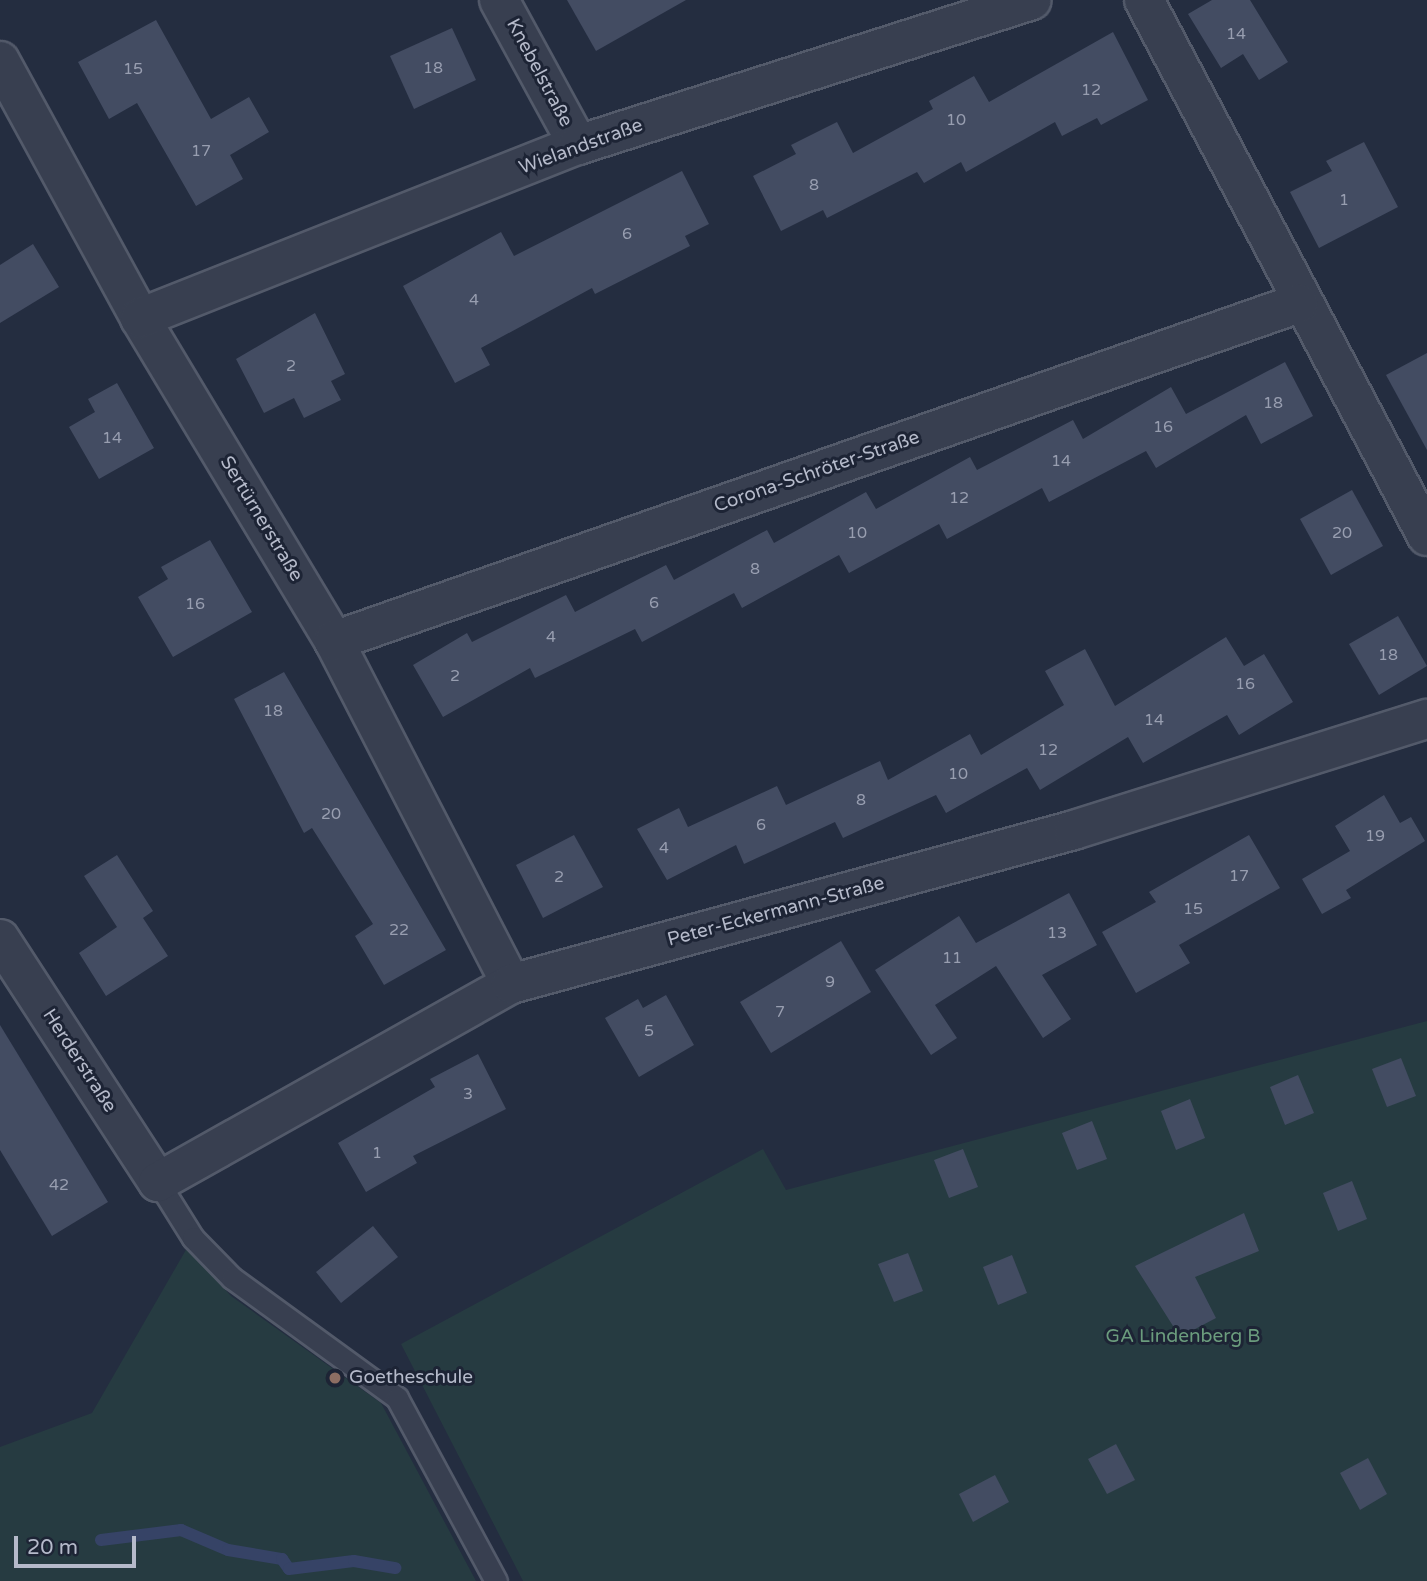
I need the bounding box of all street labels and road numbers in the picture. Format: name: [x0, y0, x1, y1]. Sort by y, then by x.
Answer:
street label: Knebelstraße: [501, 15, 577, 131]
street label: Wielandstraße: [516, 114, 646, 180]
street label: Corona-Schröter-Straße: [711, 426, 923, 518]
street label: Sertürnerstraße: [215, 452, 307, 586]
street label: Peter-Eckermann-Straße: [665, 872, 887, 952]
street label: Herderstraße: [37, 1005, 121, 1117]

